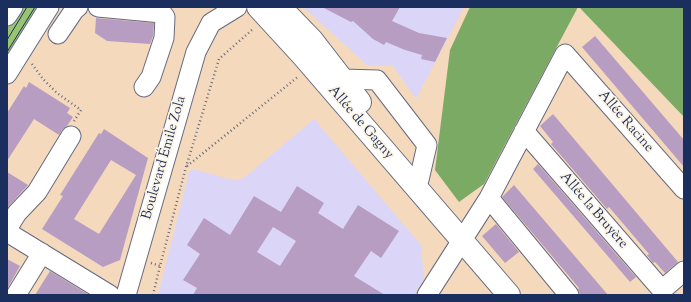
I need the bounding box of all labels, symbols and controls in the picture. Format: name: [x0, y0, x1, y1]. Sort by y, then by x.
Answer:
street label: Allée de Gagny: [324, 83, 396, 163]
street label: Allée Racine: [594, 88, 656, 156]
street label: Boulevard Émile Zola: [139, 94, 191, 222]
street label: Allée la Bruyère: [555, 169, 631, 253]

